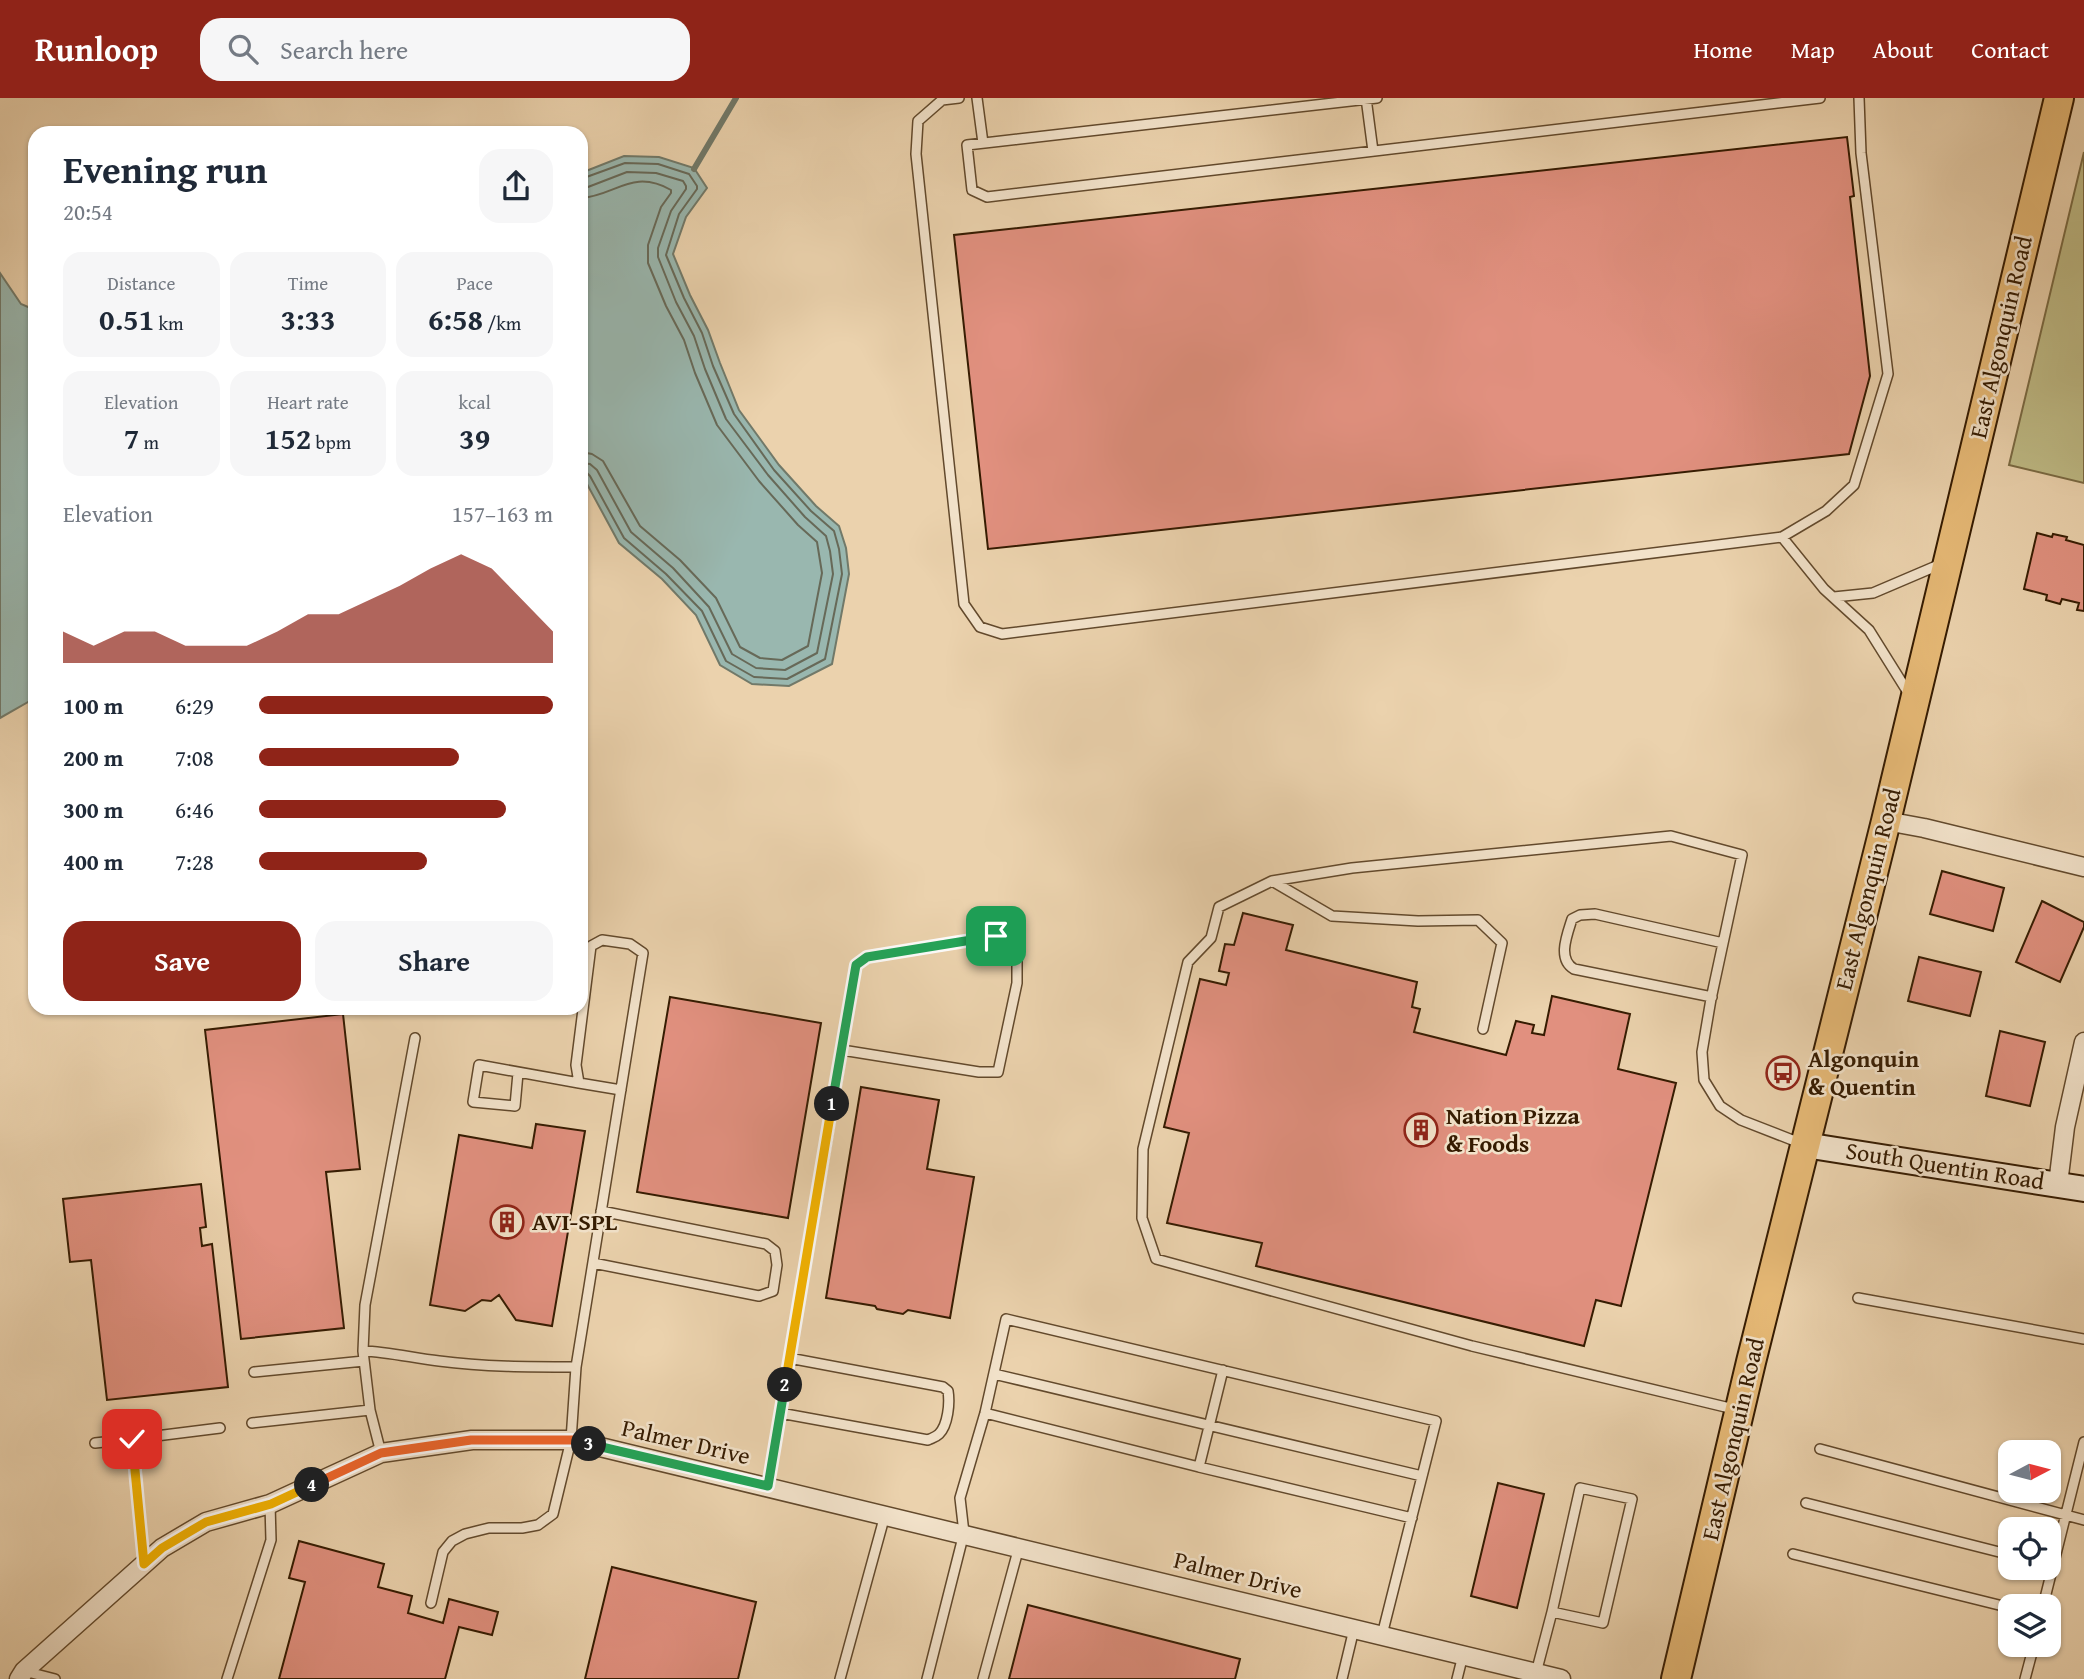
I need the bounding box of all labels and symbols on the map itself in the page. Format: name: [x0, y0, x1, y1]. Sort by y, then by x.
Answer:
street label: East Algonquin Road: [1960, 232, 2041, 442]
street label: East Algonquin Road: [1825, 784, 1910, 994]
pin: [966, 906, 1026, 966]
place label: Algonquin & Quentin: [1808, 1041, 1919, 1104]
bus stop icon: Algonquin & Quentin: [1764, 1054, 1802, 1092]
pin: 1: [814, 1086, 850, 1122]
place label: Nation Pizza & Foods: [1446, 1098, 1580, 1161]
building icon: Nation Pizza & Foods: [1402, 1111, 1440, 1149]
street label: South Quentin Road: [1843, 1133, 2047, 1199]
building icon: AVI-SPL: [488, 1203, 526, 1241]
place label: AVI-SPL: [532, 1204, 618, 1239]
street label: East Algonquin Road: [1692, 1334, 1773, 1544]
pin: 2: [768, 1368, 802, 1402]
pin: [102, 1409, 162, 1469]
street label: Palmer Drive: [618, 1410, 754, 1473]
pin: 3: [572, 1426, 606, 1462]
north arrow: [1998, 1440, 2062, 1503]
pin: 4: [294, 1468, 330, 1502]
street label: Palmer Drive: [1170, 1542, 1306, 1607]

